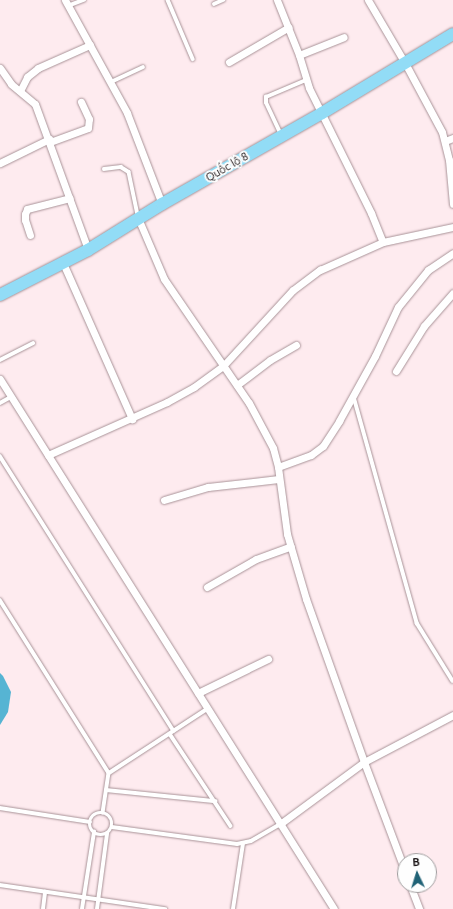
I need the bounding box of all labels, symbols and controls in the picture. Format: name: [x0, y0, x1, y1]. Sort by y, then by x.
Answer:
street label: Quốc lộ 8: [203, 150, 251, 184]
north arrow: [397, 853, 437, 893]
text: B: [412, 856, 420, 868]

